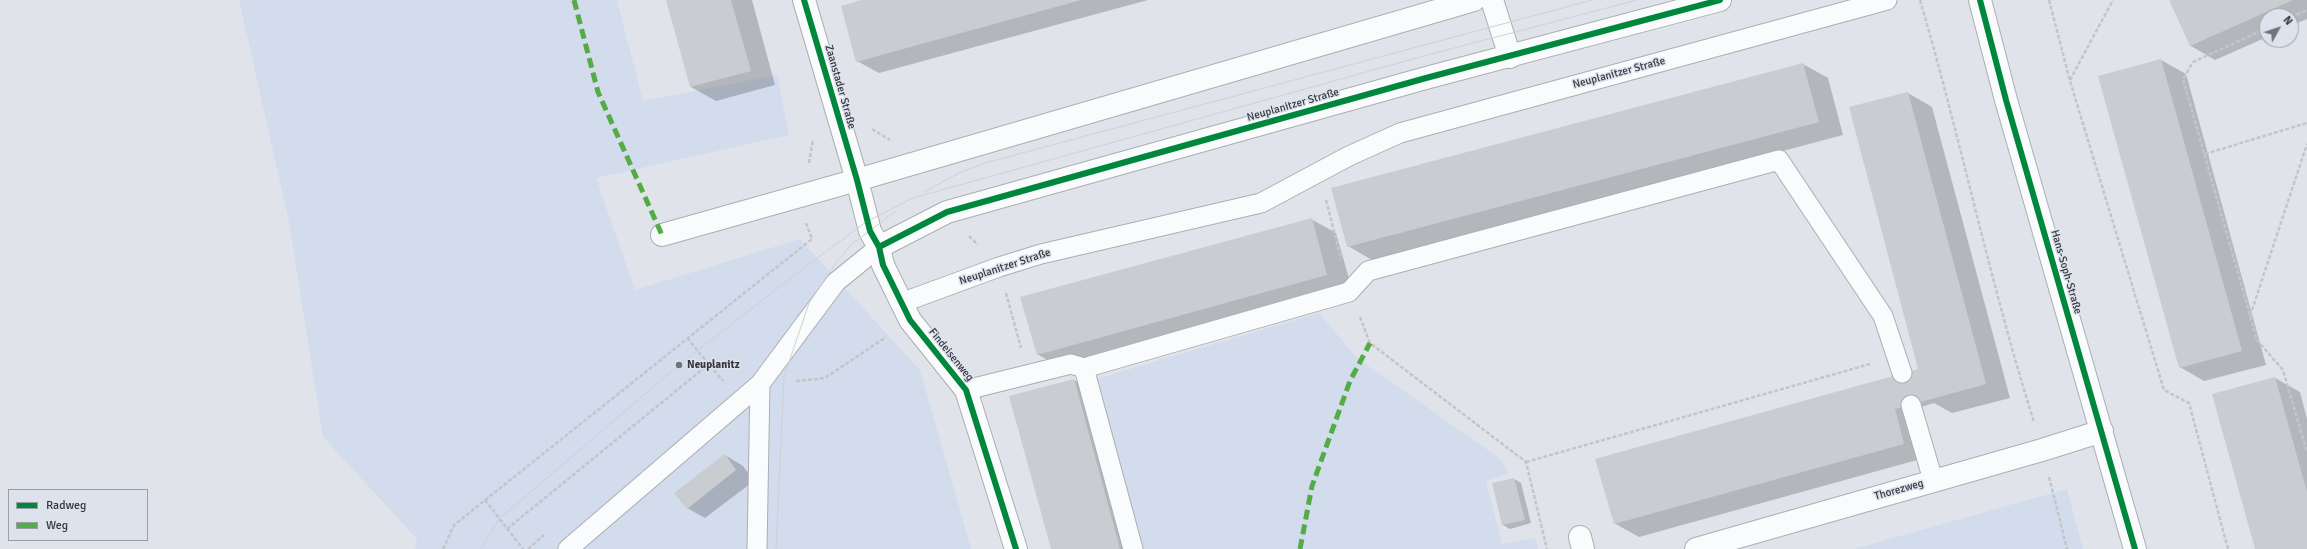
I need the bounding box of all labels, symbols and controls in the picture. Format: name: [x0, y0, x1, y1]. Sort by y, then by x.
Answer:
north arrow: [2259, 8, 2299, 48]
text: N: [2280, 13, 2295, 28]
street label: Zaanstader Straße: [822, 43, 858, 131]
street label: Neuplanitzer Straße: [1571, 54, 1667, 92]
street label: Neuplanitzer Straße: [1245, 86, 1341, 124]
street label: Hans-Soph-Straße: [2048, 228, 2084, 316]
street label: Neuplanitzer Straße: [958, 246, 1052, 288]
street label: Findeisenweg: [926, 326, 976, 384]
place label: Neuplanitz: [687, 358, 740, 372]
marker: Neuplanitz: [674, 360, 684, 370]
street label: Thorezweg: [1873, 477, 1925, 503]
legend: [8, 489, 148, 541]
text: Radweg: [46, 498, 86, 513]
text: Weg: [46, 518, 68, 533]

